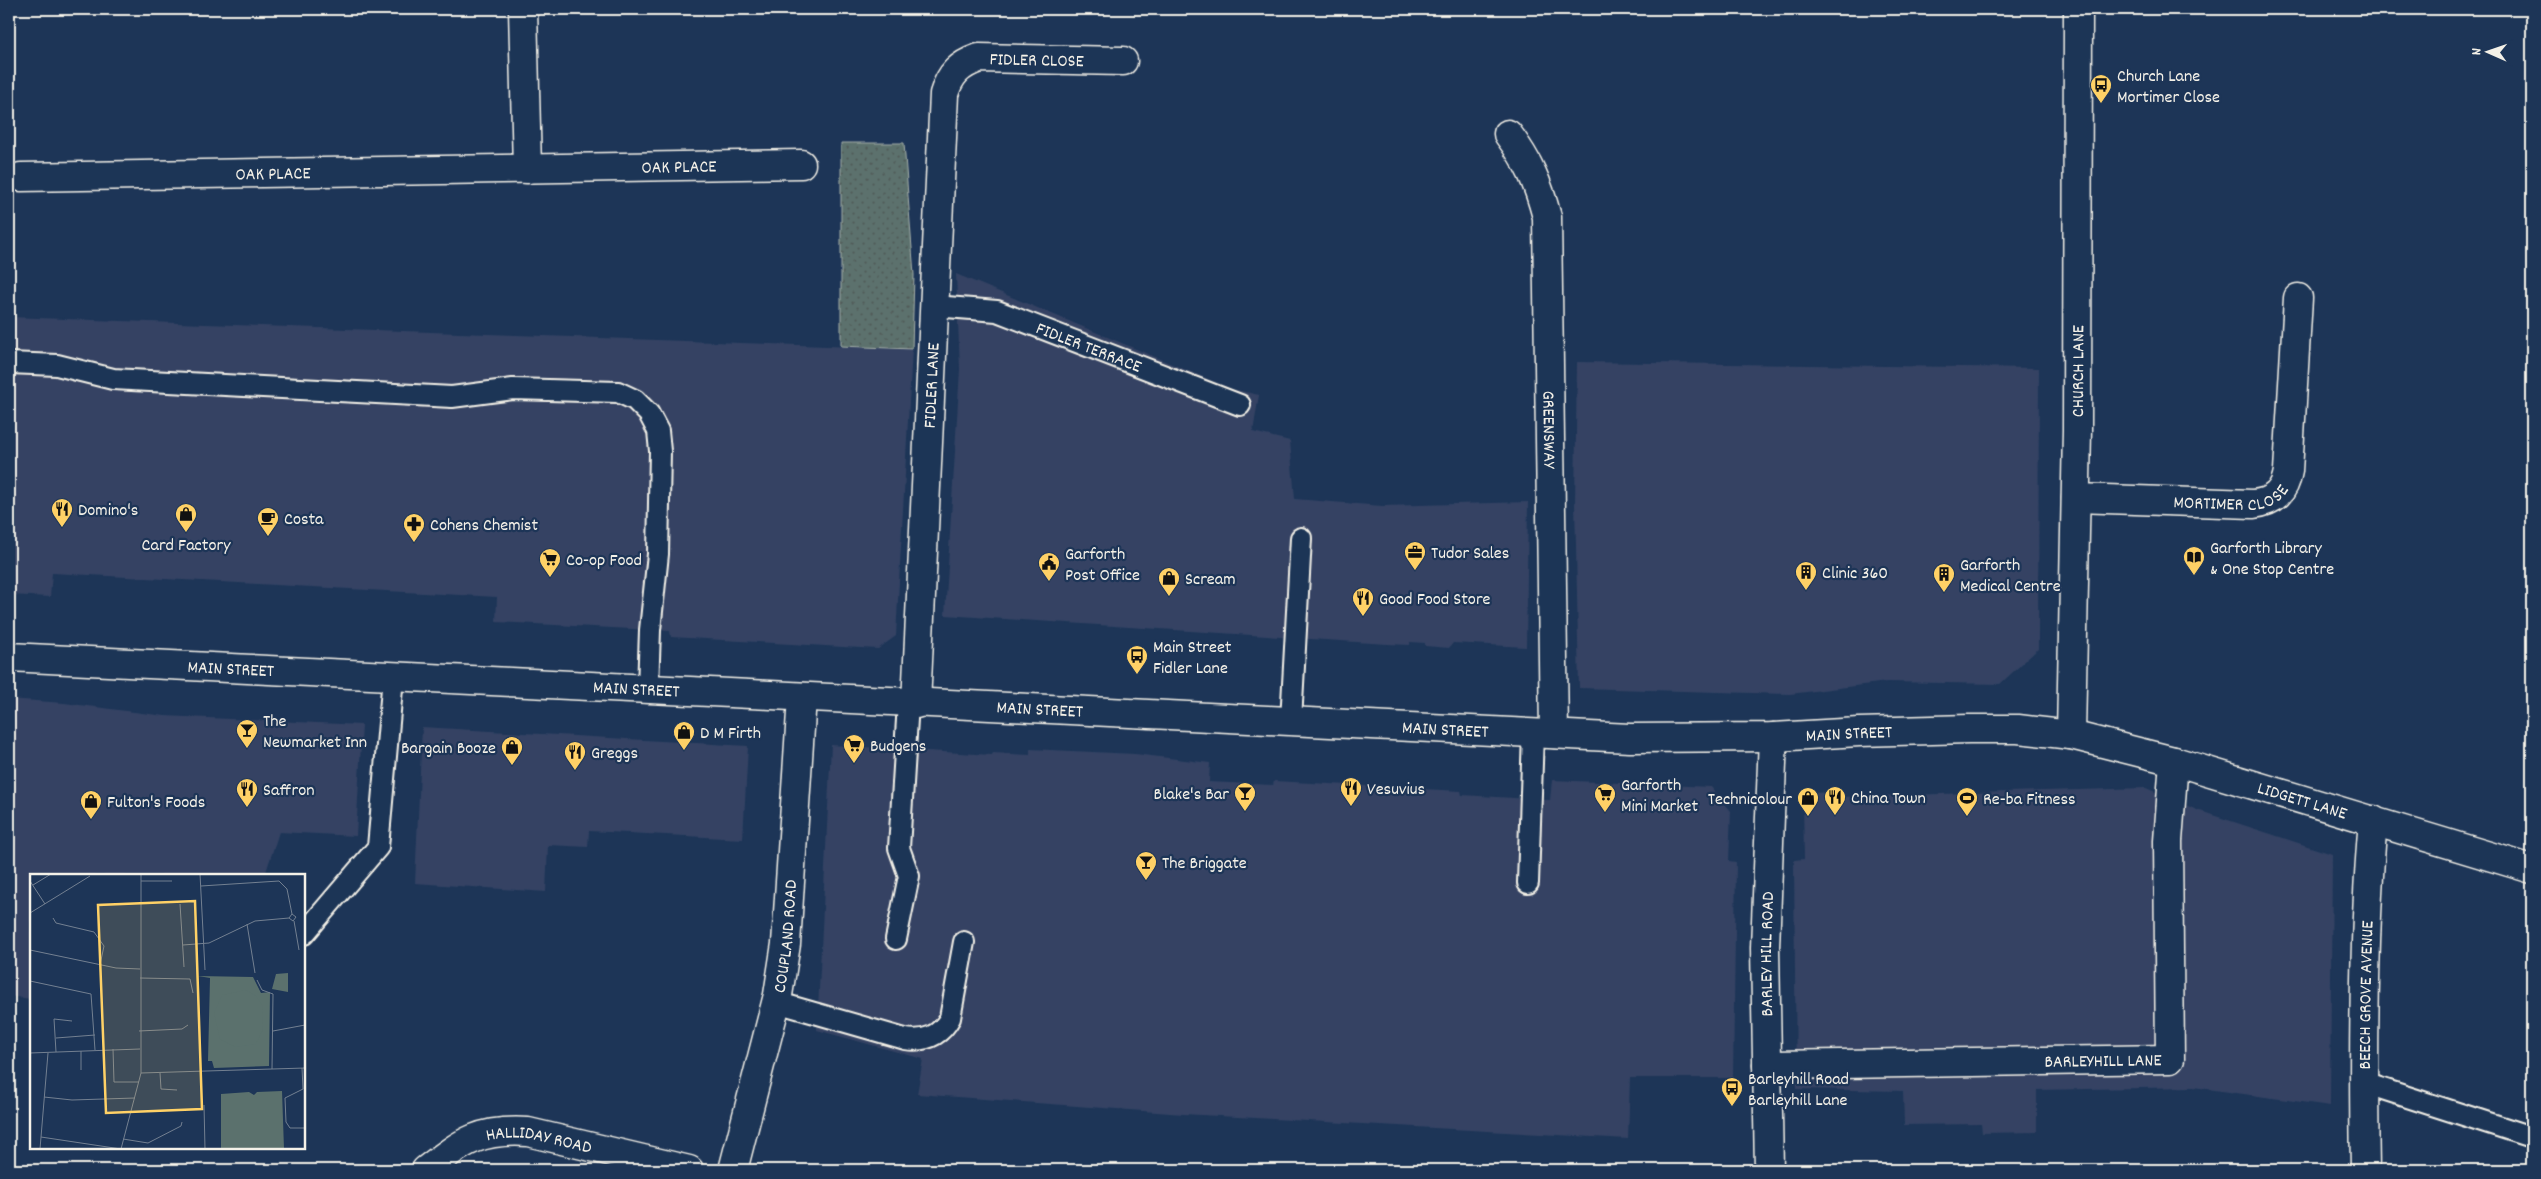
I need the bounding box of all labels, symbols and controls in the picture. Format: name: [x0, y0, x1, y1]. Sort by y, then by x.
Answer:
north arrow: [2464, 28, 2514, 78]
street label: FIDLER CLOSE: [989, 48, 1084, 75]
text: N: [2467, 48, 2487, 55]
place label: Church Lane Mortimer Close: [2117, 65, 2220, 111]
bus stop icon: Church Lane Mortimer Close: [2089, 73, 2113, 104]
street label: OAK PLACE: [641, 155, 717, 182]
street label: OAK PLACE: [235, 162, 311, 188]
street label: FIDLER TERRACE: [1032, 317, 1145, 381]
street label: CHURCH LANE: [2067, 325, 2092, 417]
street label: FIDLER LANE: [919, 342, 948, 429]
street label: GREENSWAY: [1534, 391, 1560, 470]
street label: MORTIMER CLOSE: [2173, 480, 2296, 519]
restaurant icon: Domino's: [50, 497, 74, 528]
place label: Domino's: [78, 499, 138, 524]
shop icon: Card Factory: [174, 502, 198, 533]
cafe icon: Costa: [256, 506, 280, 537]
place label: Costa: [284, 508, 324, 533]
pharmacy icon: Cohens Chemist: [402, 512, 426, 543]
place label: Cohens Chemist: [430, 514, 538, 539]
place label: Card Factory: [142, 534, 231, 559]
place label: Garforth Library & One Stop Centre: [2210, 537, 2334, 583]
office icon: Tudor Sales: [1403, 540, 1427, 571]
place label: Tudor Sales: [1431, 542, 1509, 567]
place label: Garforth Post Office: [1065, 543, 1140, 589]
library icon: Garforth Library & One Stop Centre: [2182, 545, 2206, 576]
supermarket icon: Co-op Food: [538, 547, 562, 578]
place label: Co-op Food: [566, 549, 642, 574]
public building icon: Garforth Post Office: [1037, 551, 1061, 582]
place label: Garforth Medical Centre: [1960, 554, 2061, 600]
building icon: Clinic 360: [1794, 560, 1818, 591]
place label: Clinic 360: [1822, 562, 1888, 587]
building icon: Garforth Medical Centre: [1932, 562, 1956, 593]
shop icon: Scream: [1157, 566, 1181, 597]
place label: Scream: [1185, 568, 1236, 593]
restaurant icon: Good Food Store: [1351, 586, 1375, 617]
place label: Good Food Store: [1379, 588, 1491, 613]
place label: Main Street Fidler Lane: [1153, 636, 1232, 682]
bus stop icon: Main Street Fidler Lane: [1125, 644, 1149, 675]
street label: MAIN STREET: [187, 656, 274, 685]
street label: MAIN STREET: [592, 676, 680, 705]
street label: MAIN STREET: [996, 696, 1083, 726]
place label: The Newmarket Inn: [263, 710, 367, 756]
street label: MAIN STREET: [1401, 717, 1489, 746]
bar icon: The Newmarket Inn: [235, 718, 259, 749]
shop icon: D M Firth: [672, 720, 696, 751]
street label: MAIN STREET: [1805, 721, 1892, 750]
place label: D M Firth: [700, 722, 761, 747]
supermarket icon: Budgens: [842, 733, 866, 764]
shop icon: Bargain Booze: [500, 735, 524, 766]
place label: Budgens: [870, 735, 926, 760]
place label: Bargain Booze: [401, 737, 496, 762]
restaurant icon: Greggs: [563, 740, 587, 771]
place label: Greggs: [591, 742, 638, 767]
place label: Garforth Mini Market: [1621, 774, 1699, 820]
restaurant icon: Vesuvius: [1339, 776, 1363, 807]
restaurant icon: Saffron: [235, 777, 259, 808]
street label: LIDGETT LANE: [2254, 777, 2350, 827]
place label: Vesuvius: [1367, 778, 1425, 803]
place label: Saffron: [263, 779, 315, 804]
bar icon: Blake's Bar: [1233, 781, 1257, 812]
supermarket icon: Garforth Mini Market: [1593, 782, 1617, 813]
place label: Blake's Bar: [1154, 783, 1229, 808]
restaurant icon: China Town: [1823, 785, 1847, 816]
shop icon: Technicolour: [1796, 786, 1820, 817]
sports icon: Re-ba Fitness: [1955, 786, 1979, 817]
place label: China Town: [1851, 787, 1926, 812]
place label: Technicolour: [1708, 788, 1792, 813]
place label: Re-ba Fitness: [1983, 788, 2076, 813]
shop icon: Fulton's Foods: [79, 789, 103, 820]
place label: Fulton's Foods: [107, 791, 205, 816]
bar icon: The Briggate: [1134, 850, 1158, 881]
place label: The Briggate: [1162, 852, 1247, 877]
inset map: [30, 874, 305, 1149]
street label: COUPLAND ROAD: [768, 879, 805, 995]
street label: BARLEY HILL ROAD: [1755, 891, 1782, 1017]
street label: BEECH GROVE AVENUE: [2354, 920, 2382, 1070]
street label: BARLEYHILL LANE: [2044, 1049, 2162, 1076]
place label: Barleyhill Road Barleyhill Lane: [1748, 1068, 1849, 1114]
bus stop icon: Barleyhill Road Barleyhill Lane: [1720, 1076, 1744, 1107]
street label: HALLIDAY ROAD: [484, 1122, 594, 1162]

